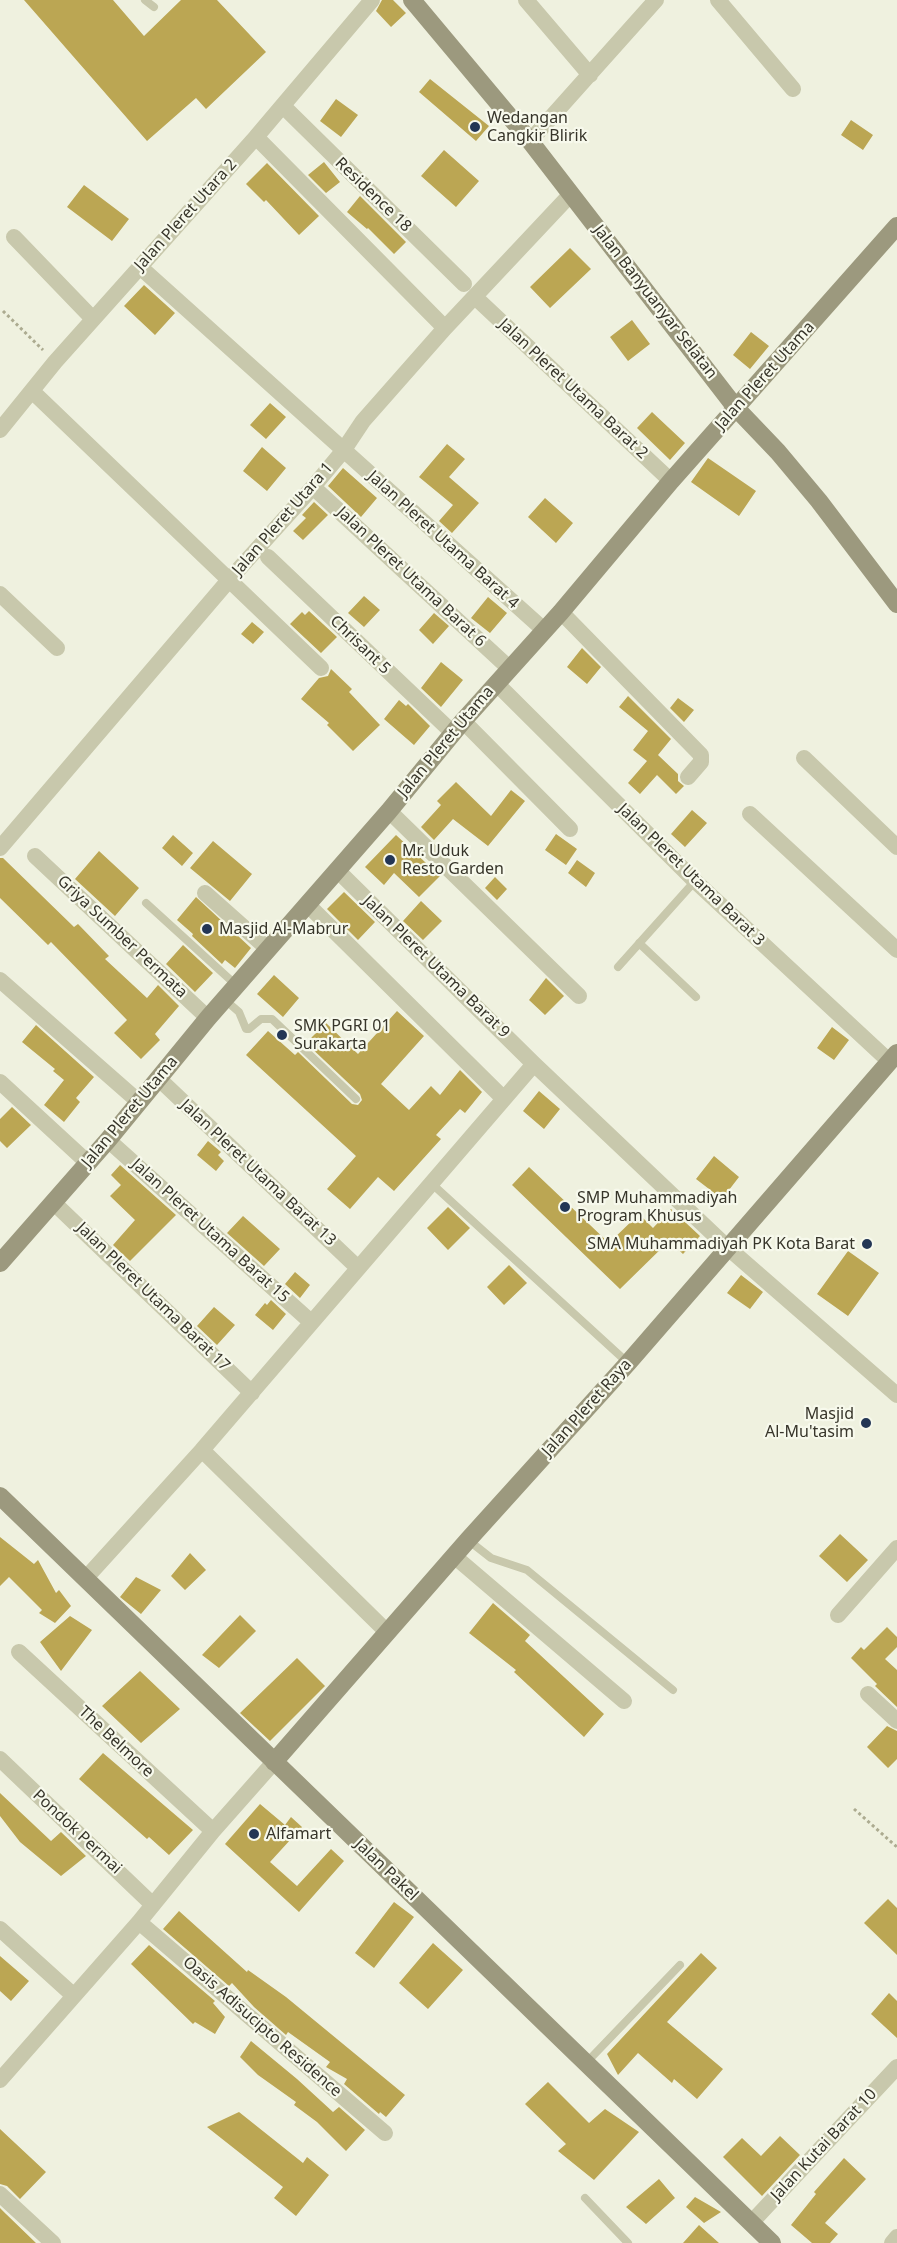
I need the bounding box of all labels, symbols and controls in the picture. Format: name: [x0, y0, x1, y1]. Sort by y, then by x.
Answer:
place label: Wedangan Cangkir Blirik: [487, 108, 587, 146]
marker: Wedangan Cangkir Blirik: [468, 120, 482, 134]
street label: Residence 18: [331, 154, 415, 236]
street label: Jalan Pleret Utara 2: [131, 155, 241, 275]
street label: Jalan Banyuanyar Selatan: [589, 221, 721, 383]
street label: Jalan Pleret Utama Barat 2: [494, 315, 652, 463]
street label: Jalan Pleret Utama: [711, 318, 819, 434]
street label: Jalan Pleret Utara 1: [229, 459, 337, 579]
street label: Jalan Pleret Utama Barat 4: [363, 467, 523, 613]
street label: Jalan Pleret Utama Barat 6: [332, 503, 490, 651]
street label: Chrisant 5: [326, 612, 394, 678]
street label: Jalan Pleret Utama: [394, 683, 498, 801]
street label: Jalan Pleret Utama Barat 3: [614, 800, 768, 950]
place label: Mr. Uduk Resto Garden: [402, 841, 504, 879]
marker: Mr. Uduk Resto Garden: [383, 853, 397, 867]
street label: Griya Sumber Permata: [53, 872, 191, 1002]
street label: Jalan Pleret Utama Barat 9: [359, 892, 513, 1042]
place label: Masjid Al-Mabrur: [219, 919, 348, 939]
marker: Masjid Al-Mabrur: [200, 922, 214, 936]
place label: SMK PGRI 01 Surakarta: [294, 1016, 391, 1054]
marker: SMK PGRI 01 Surakarta: [275, 1028, 289, 1042]
street label: Jalan Pleret Utama: [78, 1053, 182, 1171]
street label: Jalan Pleret Utama Barat 13: [176, 1096, 340, 1250]
street label: Jalan Pleret Utama Barat 15: [127, 1155, 293, 1307]
place label: SMP Muhammadiyah Program Khusus: [577, 1188, 737, 1226]
marker: SMP Muhammadiyah Program Khusus: [558, 1200, 572, 1214]
street label: Jalan Pleret Utama Barat 17: [72, 1219, 234, 1375]
place label: SMA Muhammadiyah PK Kota Barat: [587, 1234, 855, 1254]
marker: SMA Muhammadiyah PK Kota Barat: [860, 1237, 874, 1251]
street label: Jalan Pleret Raya: [538, 1355, 636, 1461]
place label: Masjid Al-Mu'tasim: [765, 1404, 854, 1442]
marker: Masjid Al-Mu'tasim: [859, 1416, 873, 1430]
street label: The Belmore: [75, 1702, 157, 1782]
street label: Pondok Permai: [28, 1786, 126, 1878]
place label: Alfamart: [266, 1824, 331, 1844]
marker: Alfamart: [247, 1827, 261, 1841]
street label: Jalan Pakel: [350, 1835, 422, 1905]
street label: Oasis Adisucipto Residence: [179, 1953, 345, 2101]
street label: Jalan Kutai Barat 10: [767, 2085, 881, 2205]

